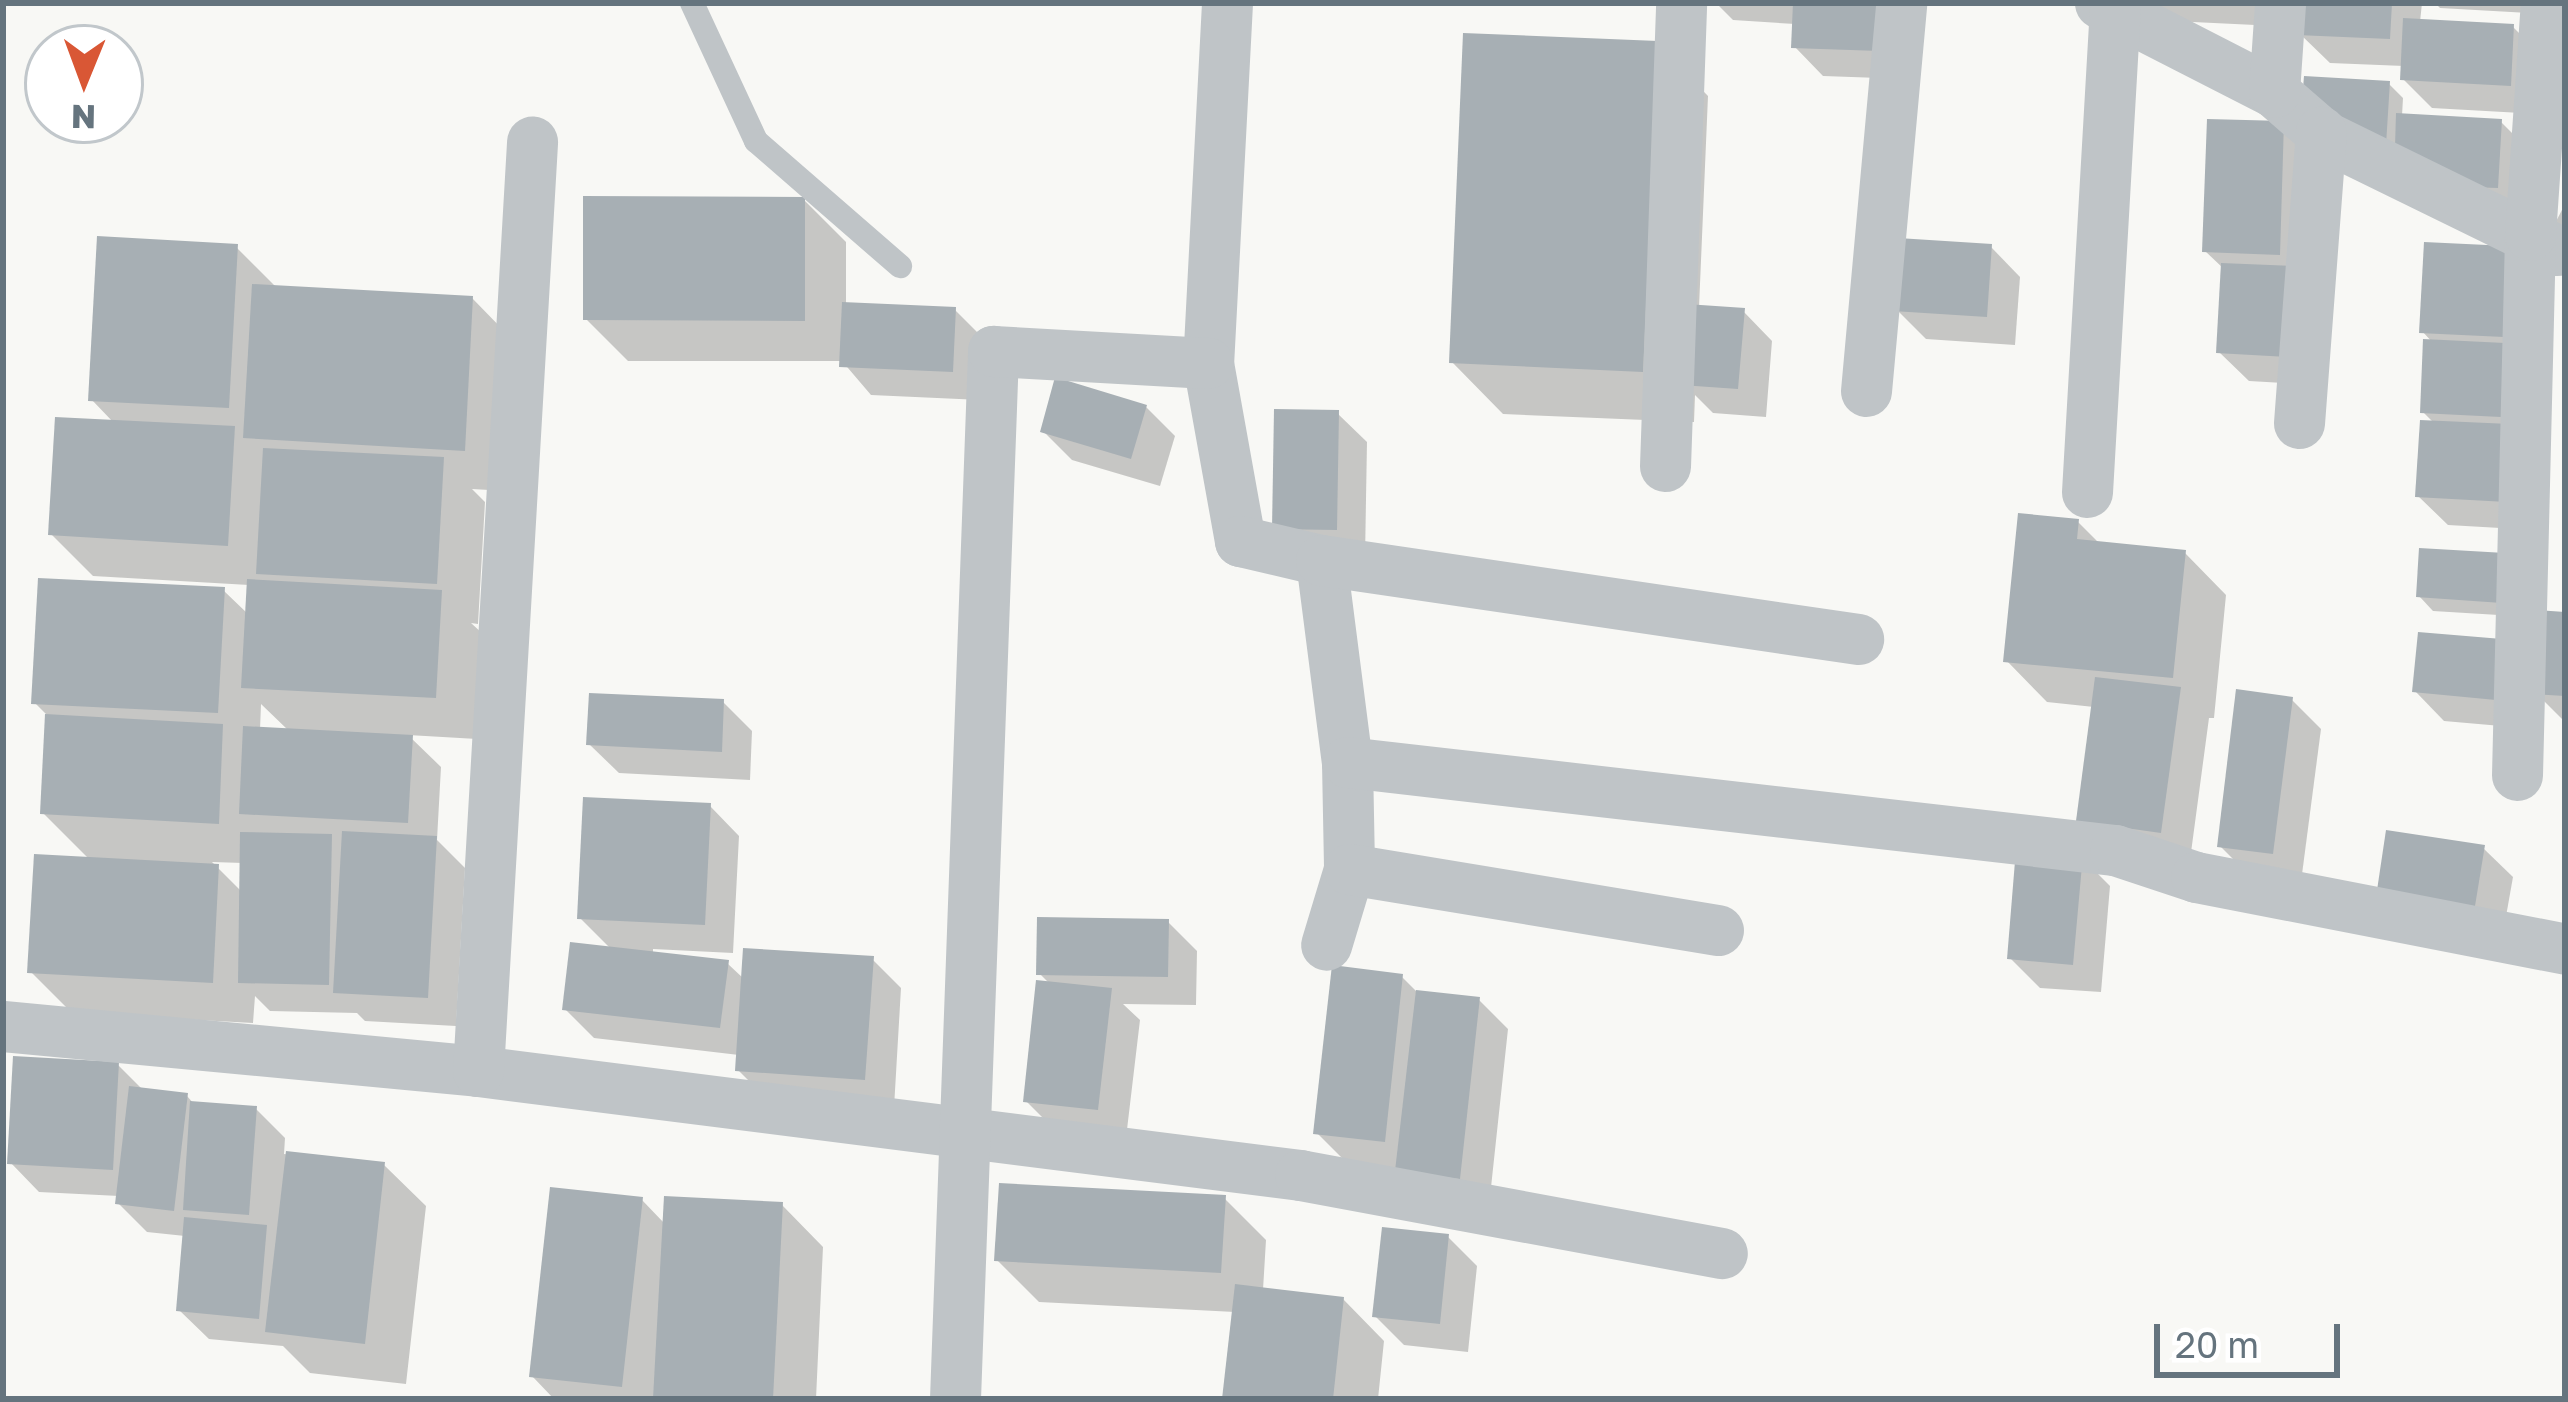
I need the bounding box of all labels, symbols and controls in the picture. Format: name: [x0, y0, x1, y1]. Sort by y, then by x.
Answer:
north arrow: [24, 24, 144, 144]
text: N: [71, 98, 96, 137]
scale bar: [2160, 1300, 2346, 1374]
text: 20 m: [2175, 1323, 2259, 1366]

